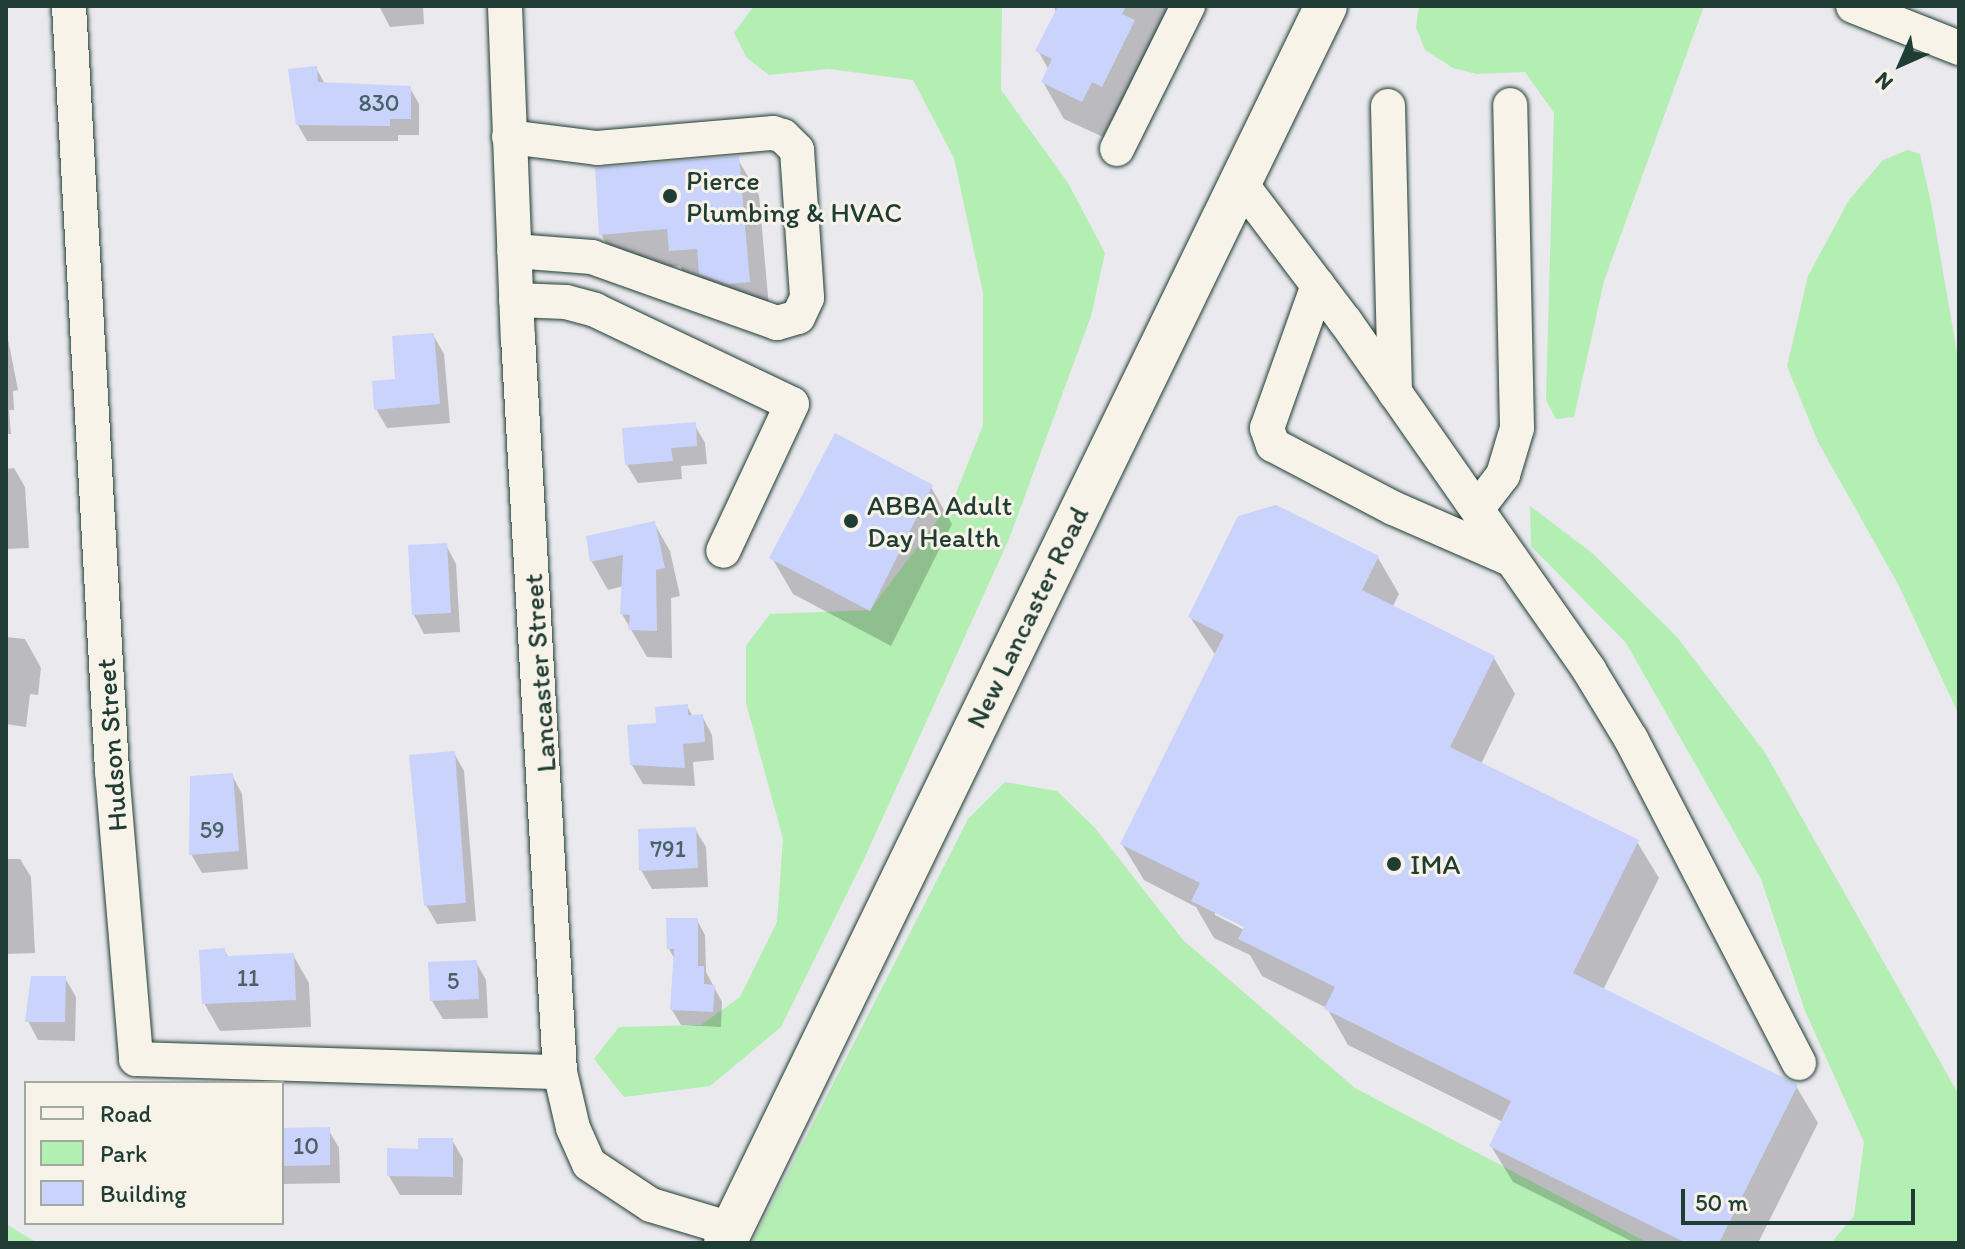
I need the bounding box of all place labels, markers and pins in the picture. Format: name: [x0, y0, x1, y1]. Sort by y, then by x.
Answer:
place label: Pierce Plumbing & HVAC: [686, 163, 902, 229]
marker: Pierce Plumbing & HVAC: [661, 187, 679, 205]
place label: ABBA Adult Day Health: [867, 488, 1012, 554]
marker: ABBA Adult Day Health: [842, 512, 860, 530]
place label: IMA: [1410, 847, 1460, 881]
marker: IMA: [1385, 855, 1403, 873]

